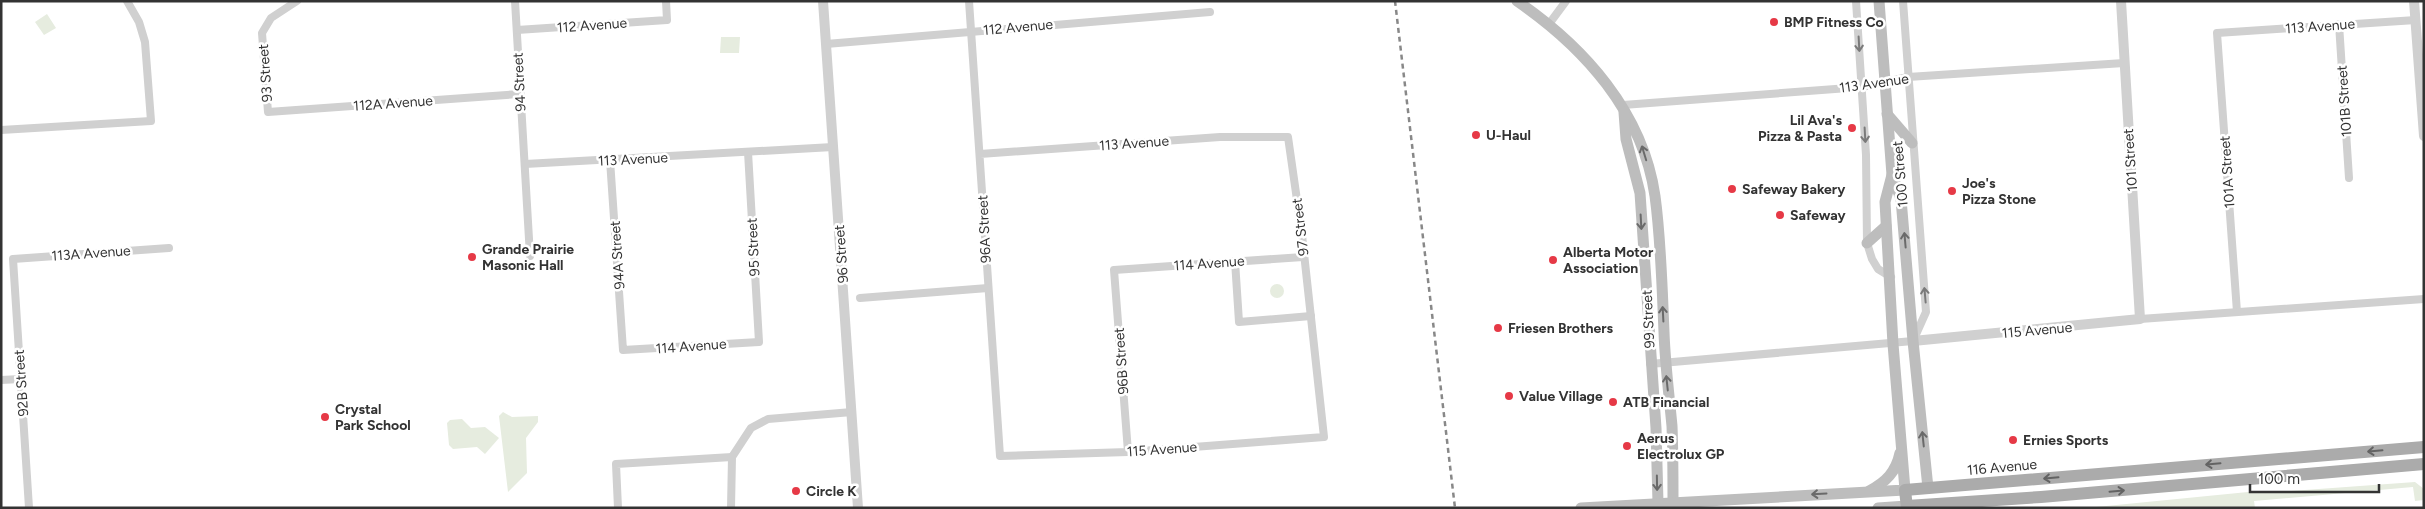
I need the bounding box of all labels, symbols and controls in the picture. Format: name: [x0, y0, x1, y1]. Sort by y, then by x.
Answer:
place label: BMP Fitness Co: [1784, 14, 1884, 31]
street label: 112 Avenue: [556, 15, 628, 36]
street label: 112 Avenue: [982, 16, 1054, 39]
marker: BMP Fitness Co: [1768, 16, 1780, 28]
street label: 113 Avenue: [2285, 16, 2356, 37]
one-way arrow: [1855, 36, 1864, 52]
street label: 93 Street: [255, 43, 276, 103]
street label: 94 Street: [509, 52, 530, 112]
street label: 101B Street: [2334, 65, 2355, 137]
street label: 113 Avenue: [1838, 70, 1910, 97]
street label: 112A Avenue: [353, 92, 434, 115]
place label: Lil Ava's Pizza & Pasta: [1758, 112, 1842, 145]
marker: Lil Ava's Pizza & Pasta: [1846, 122, 1858, 134]
place label: U-Haul: [1486, 127, 1531, 144]
one-way arrow: [1860, 127, 1869, 143]
street label: 101 Street: [2120, 128, 2141, 192]
marker: U-Haul: [1470, 129, 1482, 141]
street label: 113 Avenue: [1099, 133, 1170, 154]
street label: 101A Street: [2216, 135, 2239, 209]
street label: 100 Street: [1889, 140, 1912, 208]
one-way arrow: [1639, 145, 1649, 161]
street label: 113 Avenue: [598, 149, 669, 170]
place label: Joe's Pizza Stone: [1962, 175, 2036, 208]
place label: Safeway Bakery: [1742, 181, 1846, 198]
marker: Safeway Bakery: [1726, 183, 1738, 195]
marker: Joe's Pizza Stone: [1946, 185, 1958, 197]
street label: 96A Street: [974, 195, 995, 263]
street label: 97 Street: [1289, 197, 1312, 257]
place label: Safeway: [1790, 207, 1846, 224]
marker: Safeway: [1774, 209, 1786, 221]
one-way arrow: [1636, 213, 1646, 229]
street label: 95 Street: [743, 217, 764, 277]
street label: 94A Street: [607, 220, 628, 290]
street label: 96 Street: [831, 224, 852, 284]
one-way arrow: [1900, 232, 1909, 248]
place label: Grande Prairie Masonic Hall: [482, 241, 574, 274]
street label: 113A Avenue: [51, 242, 132, 265]
place label: Alberta Motor Association: [1563, 244, 1654, 277]
marker: Grande Prairie Masonic Hall: [466, 251, 478, 263]
street label: 114 Avenue: [1173, 253, 1245, 274]
marker: Alberta Motor Association: [1547, 254, 1559, 266]
one-way arrow: [1920, 288, 1929, 304]
street label: 99 Street: [1638, 289, 1659, 349]
one-way arrow: [1658, 306, 1668, 322]
street label: 115 Avenue: [2001, 319, 2073, 342]
place label: Friesen Brothers: [1508, 320, 1614, 337]
marker: Friesen Brothers: [1492, 322, 1504, 334]
street label: 96B Street: [1111, 327, 1132, 395]
street label: 114 Avenue: [655, 336, 727, 357]
street label: 92B Street: [11, 349, 32, 417]
one-way arrow: [1663, 375, 1672, 391]
place label: Value Village: [1519, 388, 1603, 405]
marker: Value Village: [1503, 390, 1515, 402]
place label: ATB Financial: [1623, 394, 1709, 411]
marker: ATB Financial: [1607, 396, 1619, 408]
place label: Crystal Park School: [335, 401, 411, 434]
marker: Crystal Park School: [319, 411, 331, 423]
place label: Aerus Electrolux GP: [1637, 430, 1725, 463]
one-way arrow: [1918, 432, 1928, 448]
place label: Ernies Sports: [2023, 432, 2109, 449]
marker: Ernies Sports: [2007, 434, 2019, 446]
street label: 115 Avenue: [1126, 439, 1198, 460]
marker: Aerus Electrolux GP: [1621, 440, 1633, 452]
one-way arrow: [2367, 446, 2383, 456]
street label: 116 Avenue: [1966, 456, 2038, 479]
one-way arrow: [2206, 460, 2222, 469]
scale bar: [2250, 462, 2379, 494]
text: 100 m: [2258, 470, 2300, 488]
one-way arrow: [2044, 473, 2060, 482]
one-way arrow: [1652, 474, 1662, 490]
place label: Circle K: [806, 483, 857, 500]
marker: Circle K: [790, 485, 802, 497]
one-way arrow: [2109, 486, 2125, 496]
one-way arrow: [1811, 490, 1827, 499]

